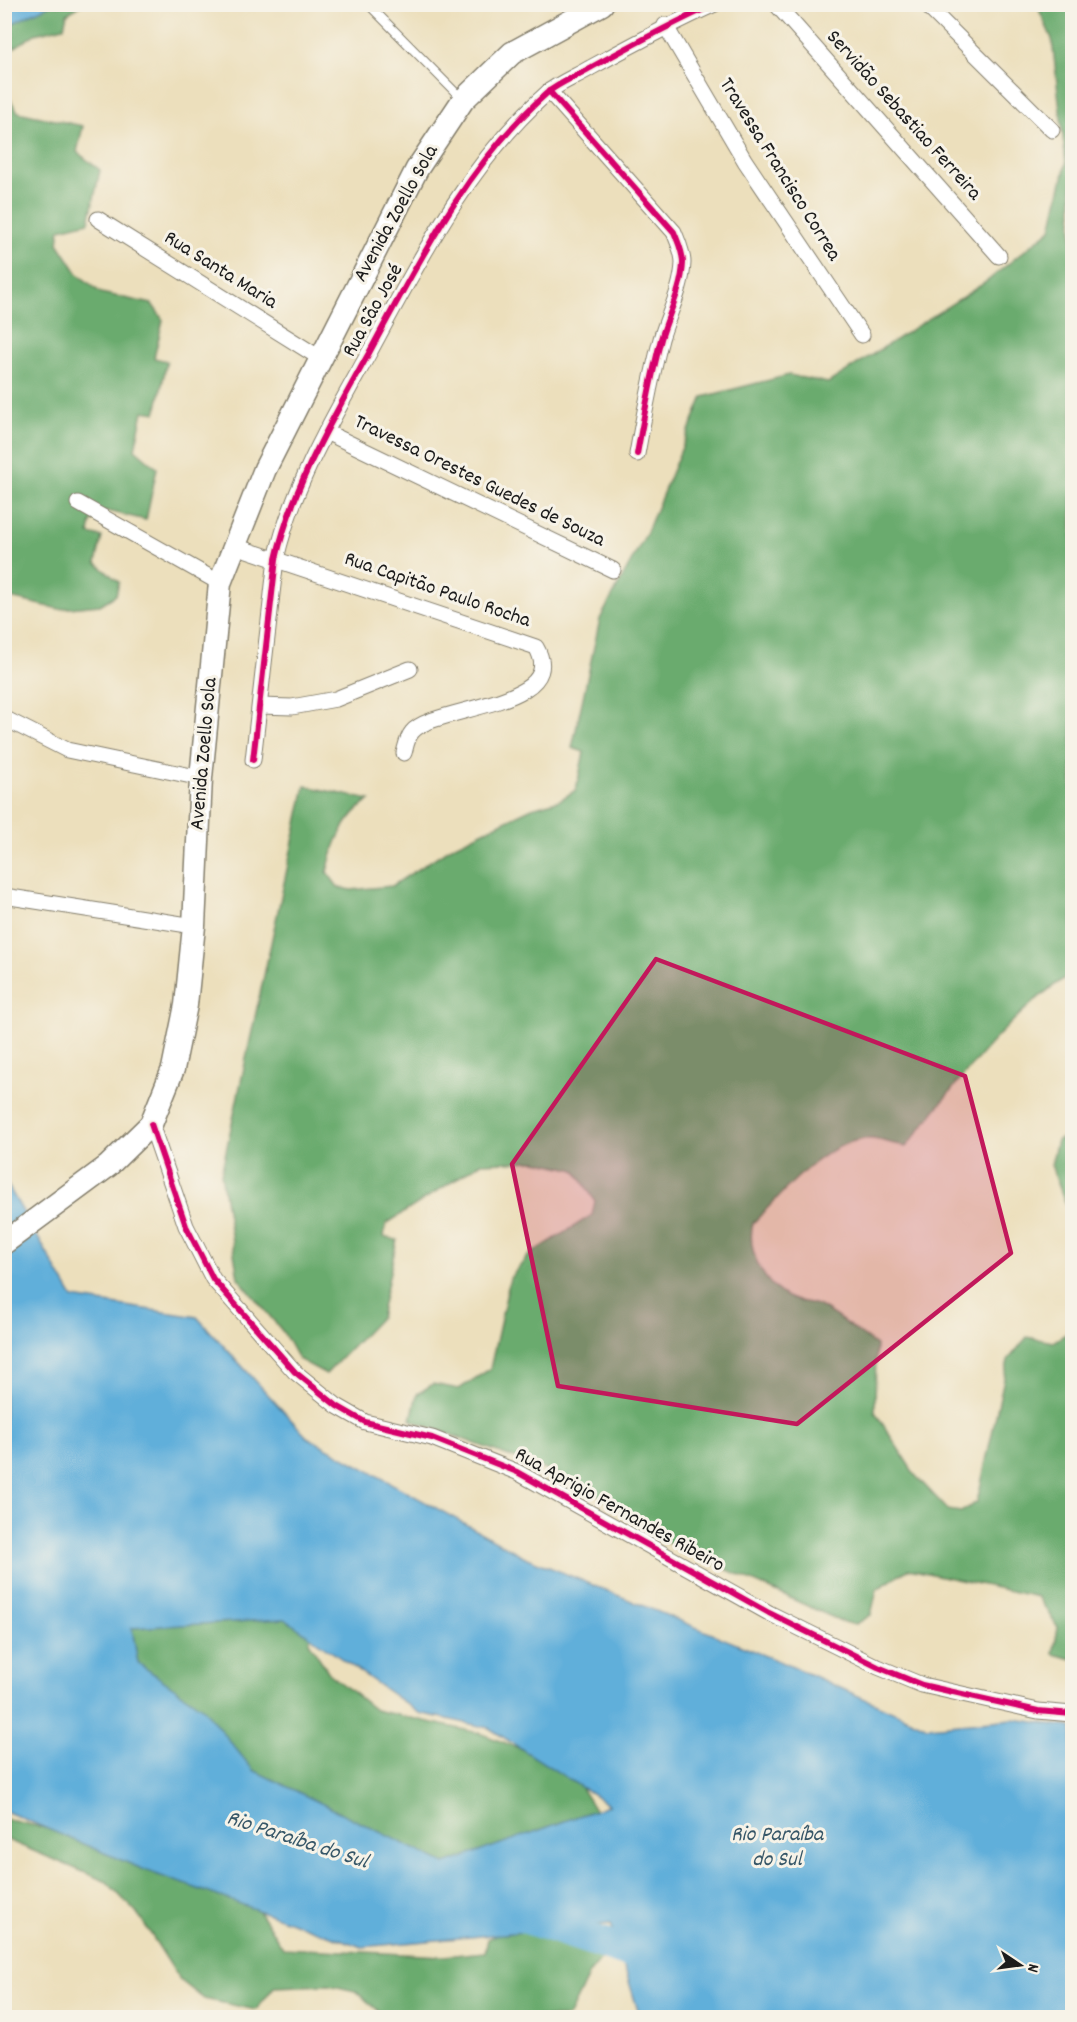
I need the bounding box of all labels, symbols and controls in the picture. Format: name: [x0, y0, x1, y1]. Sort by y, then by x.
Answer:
street label: Servidão Sebastiao Ferreira: [818, 24, 989, 209]
street label: Travessa Francisco Correa: [710, 72, 848, 268]
street label: Avenida Zoello Sola: [347, 139, 448, 288]
street label: Rua Santa Maria: [157, 224, 284, 318]
street label: Rua São José: [336, 259, 412, 363]
street label: Travessa Orestes Guedes de Souza: [348, 408, 611, 556]
street label: Rua Capitão Paulo Rocha: [340, 545, 535, 637]
street label: Avenida Zoello Sola: [183, 675, 227, 832]
street label: Rua Aprigio Fernandes Ribeiro: [509, 1441, 729, 1581]
water label: Rio Paraíba do Sul: [222, 1804, 373, 1879]
water label: Rio Paraíba do Sul: [731, 1820, 825, 1876]
north arrow: [990, 1935, 1050, 1995]
text: N: [1020, 1961, 1044, 1974]

